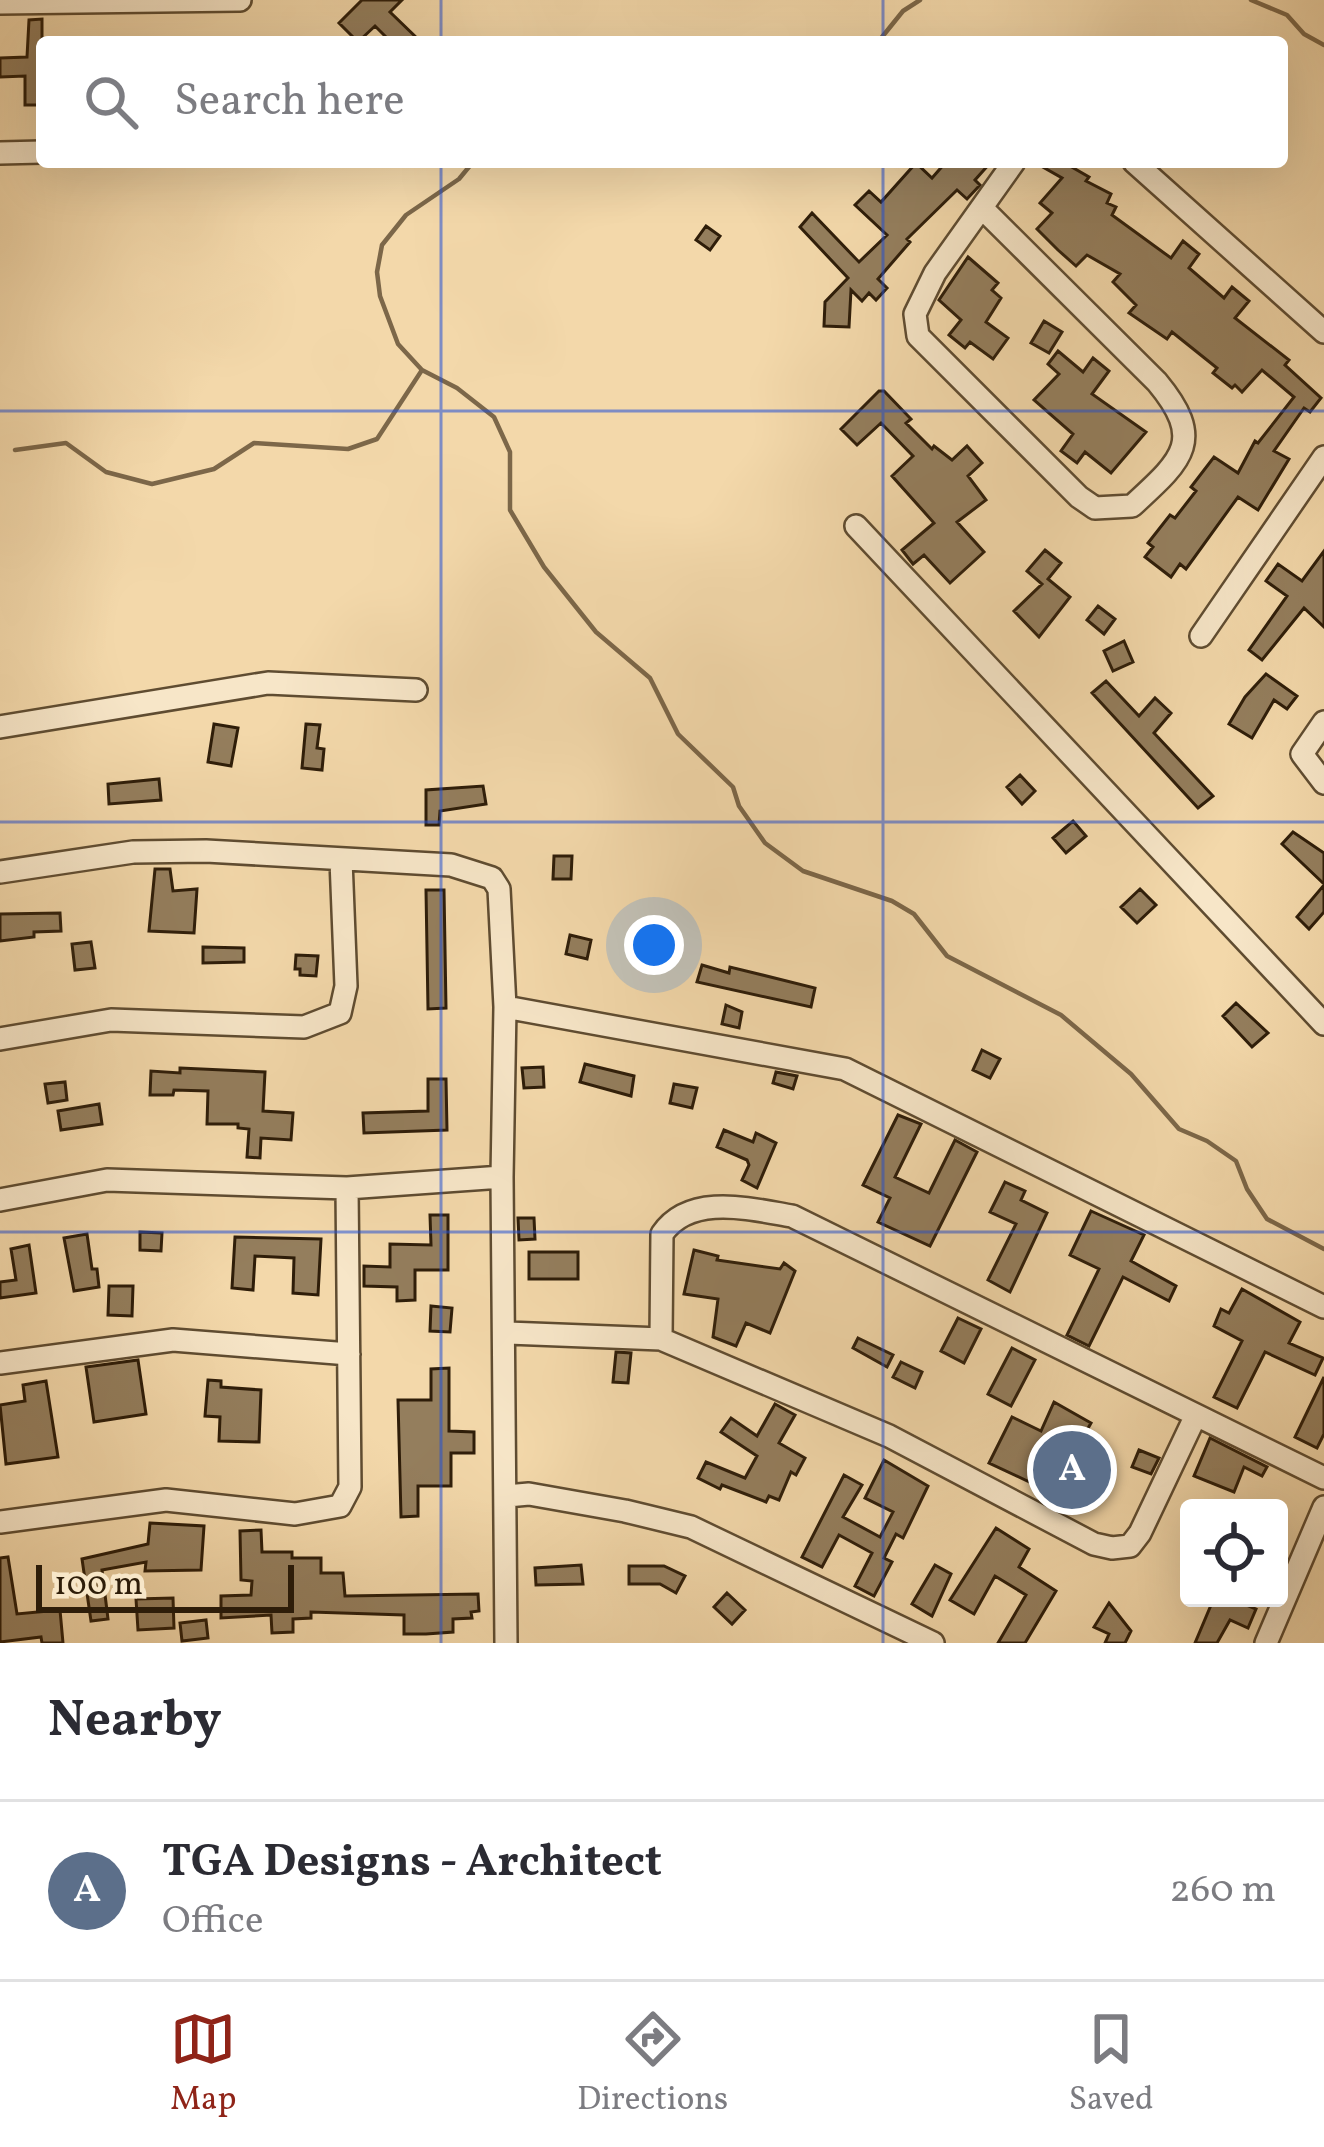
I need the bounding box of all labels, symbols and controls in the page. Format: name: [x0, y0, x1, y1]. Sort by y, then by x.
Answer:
search box: [36, 36, 1288, 168]
icon: search: [78, 69, 144, 135]
text: Search here: [174, 71, 405, 134]
your location: [624, 915, 684, 975]
pin: A: [1033, 1425, 1111, 1515]
map controls: [1180, 1499, 1288, 1607]
button: locate: [1180, 1499, 1288, 1607]
scale bar: [36, 1559, 294, 1612]
text: 100 m: [54, 1563, 143, 1609]
text: Nearby: [48, 1686, 222, 1757]
text: TGA Designs - Architect: [162, 1832, 662, 1895]
text: A: [73, 1864, 101, 1918]
text: 260 m: [1170, 1864, 1276, 1918]
text: Office: [162, 1895, 263, 1949]
tab: Map: [170, 2006, 236, 2124]
tab: Directions: [577, 2006, 728, 2124]
tab: Saved: [1069, 2006, 1154, 2124]

